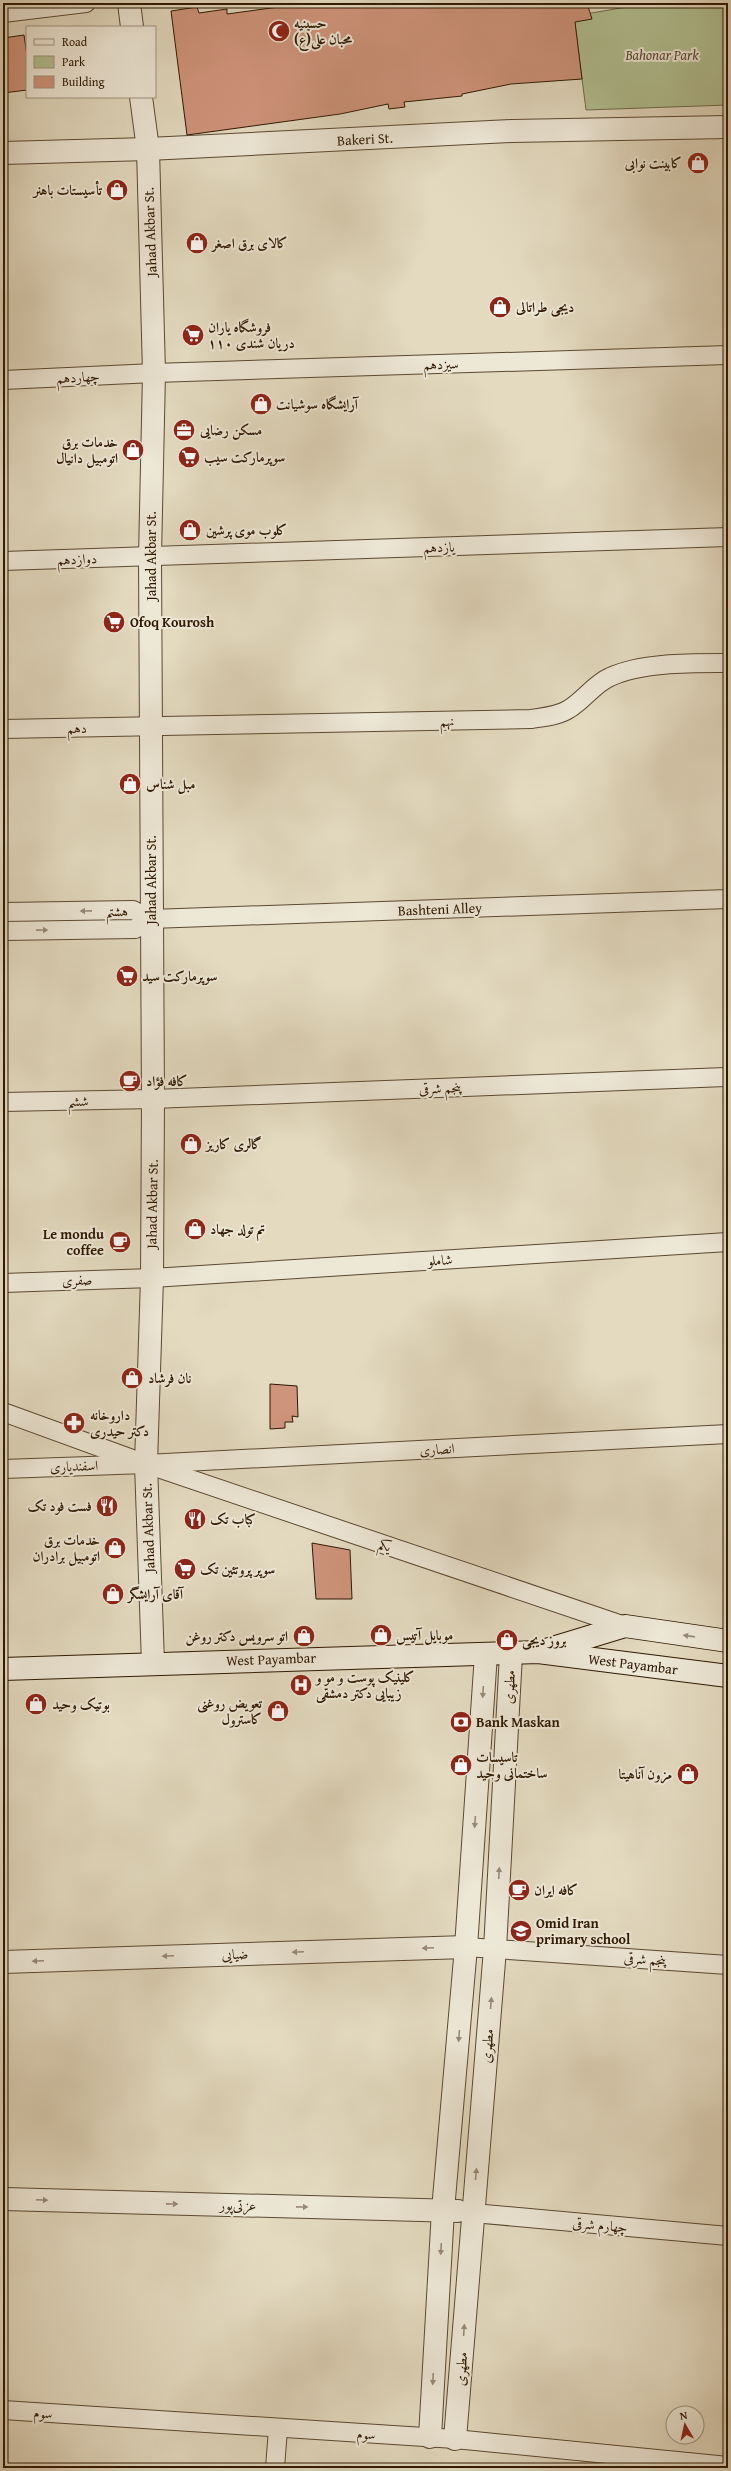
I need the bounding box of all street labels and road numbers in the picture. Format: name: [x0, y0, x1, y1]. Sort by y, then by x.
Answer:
street label: Bakeri St.: [337, 128, 393, 150]
street label: Jahad Akbar St.: [138, 187, 162, 279]
street label: سیزدهم: [423, 353, 459, 379]
street label: چهاردهم: [56, 366, 100, 392]
street label: Jahad Akbar St.: [141, 511, 161, 603]
street label: یازدهم: [423, 536, 457, 562]
street label: دوازدهم: [56, 548, 98, 574]
street label: نهم: [439, 711, 455, 735]
street label: دهم: [67, 718, 87, 742]
street label: Jahad Akbar St.: [141, 835, 161, 927]
street label: Bashteni Alley: [398, 898, 482, 920]
street label: هشتم: [106, 901, 128, 925]
street label: پنجم شرقی: [418, 1077, 463, 1103]
street label: ششم: [67, 1091, 89, 1115]
street label: Jahad Akbar St.: [141, 1159, 163, 1251]
street label: شاملو: [425, 1249, 453, 1271]
street label: صفری: [61, 1269, 93, 1291]
street label: انصاری: [419, 1438, 455, 1460]
street label: اسفندیاری: [49, 1455, 99, 1477]
street label: Jahad Akbar St.: [136, 1483, 160, 1575]
street label: یکم: [375, 1534, 395, 1561]
street label: West Payambar: [226, 1647, 317, 1671]
street label: West Payambar: [587, 1649, 679, 1679]
street label: مطهری: [498, 1669, 520, 1705]
street label: ضیایی: [221, 1944, 249, 1964]
street label: پنجم شرقی: [623, 1948, 669, 1975]
street label: مطهری: [476, 2028, 498, 2064]
street label: عزتی‌پور: [217, 2195, 256, 2216]
street label: چهارم شرقی: [571, 2213, 628, 2240]
street label: مطهری: [450, 2351, 472, 2387]
street label: سوم: [33, 2402, 53, 2427]
street label: سوم: [356, 2424, 376, 2447]

